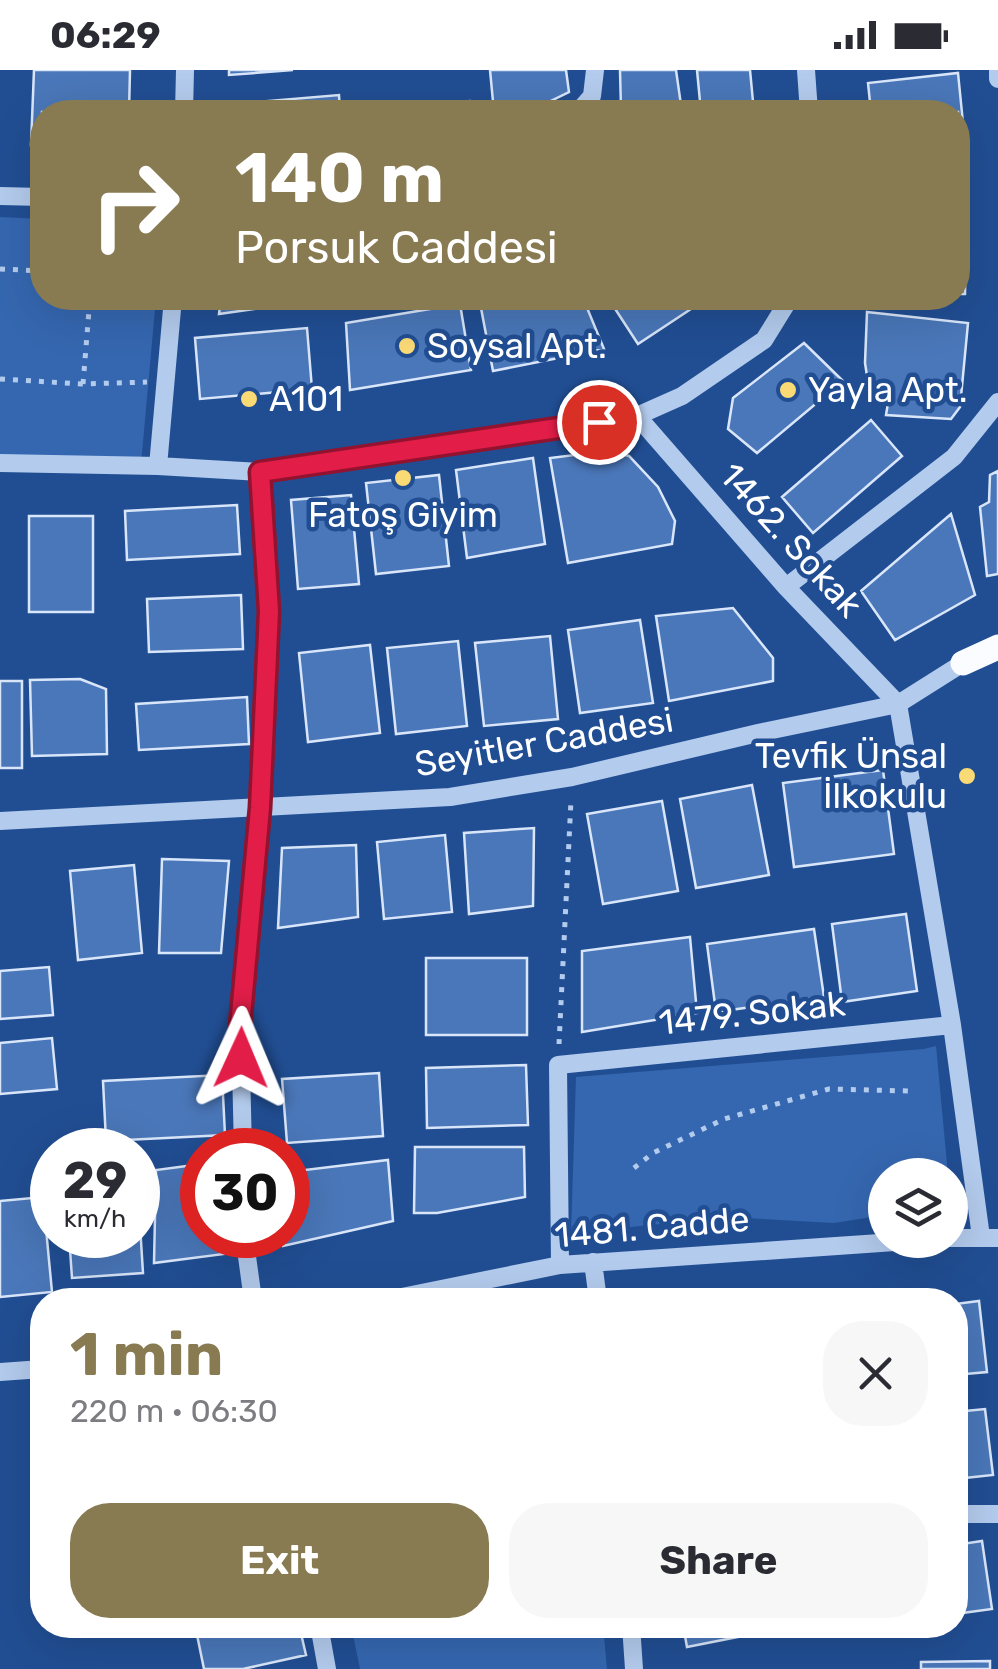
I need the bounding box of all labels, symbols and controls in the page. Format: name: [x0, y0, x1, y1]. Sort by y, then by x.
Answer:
text: 06:29: [50, 12, 161, 58]
text: 140 m: [235, 137, 444, 220]
icon: right: [70, 140, 200, 270]
text: Porsuk Caddesi: [235, 221, 558, 274]
place label: Soysal Apt.: [427, 325, 607, 367]
marker: Soysal Apt.: [396, 335, 418, 357]
place label: Yayla Apt.: [808, 369, 968, 411]
place label: A101: [269, 378, 343, 420]
marker: Yayla Apt.: [777, 379, 799, 401]
pin: [557, 380, 642, 465]
marker: A101: [238, 388, 260, 410]
icon: arrive: [572, 395, 627, 450]
street label: 1462. Sokak: [711, 454, 871, 626]
marker: Fatoş Giyim: [392, 467, 414, 489]
place label: Fatoş Giyim: [308, 494, 498, 536]
street label: Seyitler Caddesi: [412, 699, 676, 785]
place label: Tevfik Ünsal İlkokulu: [755, 735, 947, 817]
marker: Tevfik Ünsal İlkokulu: [956, 765, 978, 787]
street label: 1479. Sokak: [657, 982, 847, 1044]
position arrow: [189, 1006, 293, 1110]
speed limit sign: 30: [180, 1128, 310, 1258]
text: 29: [63, 1151, 127, 1211]
map controls: [868, 1158, 968, 1258]
button: layers: [868, 1158, 968, 1258]
street label: 1481. Cadde: [553, 1198, 751, 1256]
text: km/h: [64, 1204, 126, 1233]
text: 1 min: [70, 1319, 223, 1390]
button: close: [823, 1321, 928, 1426]
text: 220 m · 06:30: [70, 1392, 278, 1430]
button: Exit: [70, 1503, 489, 1618]
button: Share: [509, 1503, 928, 1618]

